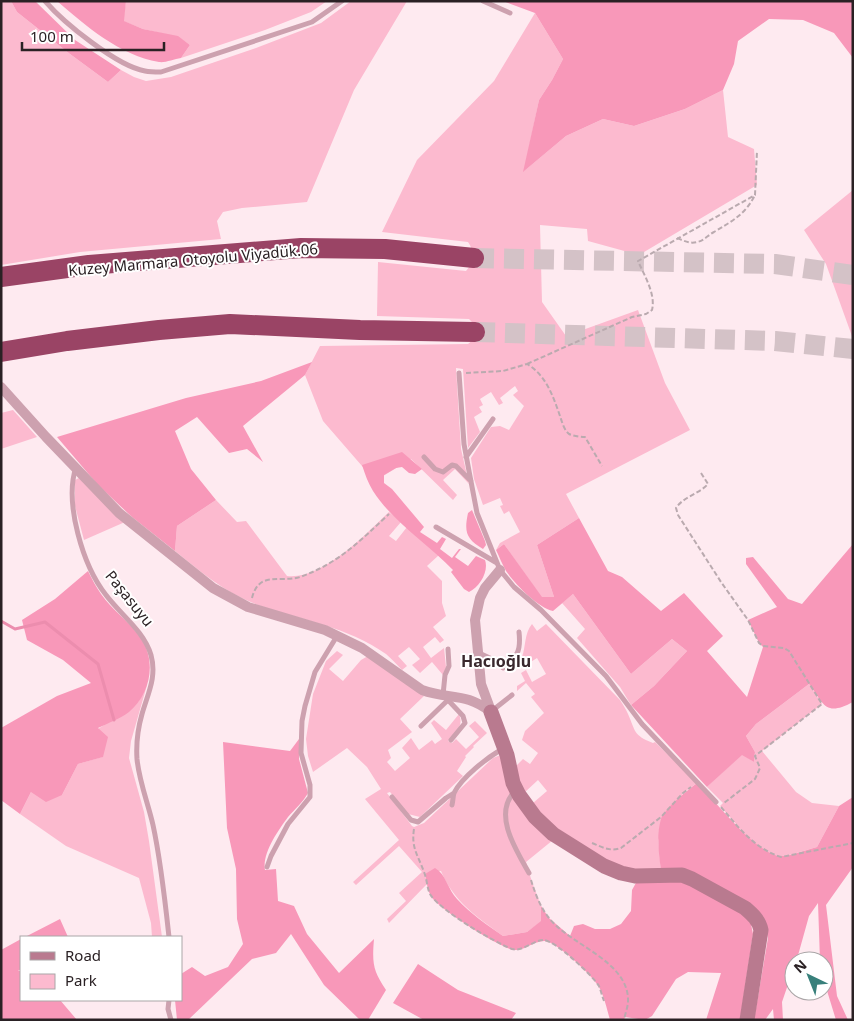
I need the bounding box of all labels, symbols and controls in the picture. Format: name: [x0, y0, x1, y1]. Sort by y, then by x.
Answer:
scale bar: [22, 20, 165, 52]
text: 100 m: [30, 26, 74, 46]
street label: Kuzey Marmara Otoyolu Viyadük.06: [67, 238, 319, 280]
street label: Paşasuyu: [101, 566, 159, 630]
district label: Hacıoğlu: [461, 650, 531, 672]
legend: [20, 936, 182, 1001]
text: Road: [65, 945, 101, 965]
north arrow: [784, 951, 834, 1001]
text: N: [789, 955, 810, 977]
text: Park: [65, 970, 97, 990]

